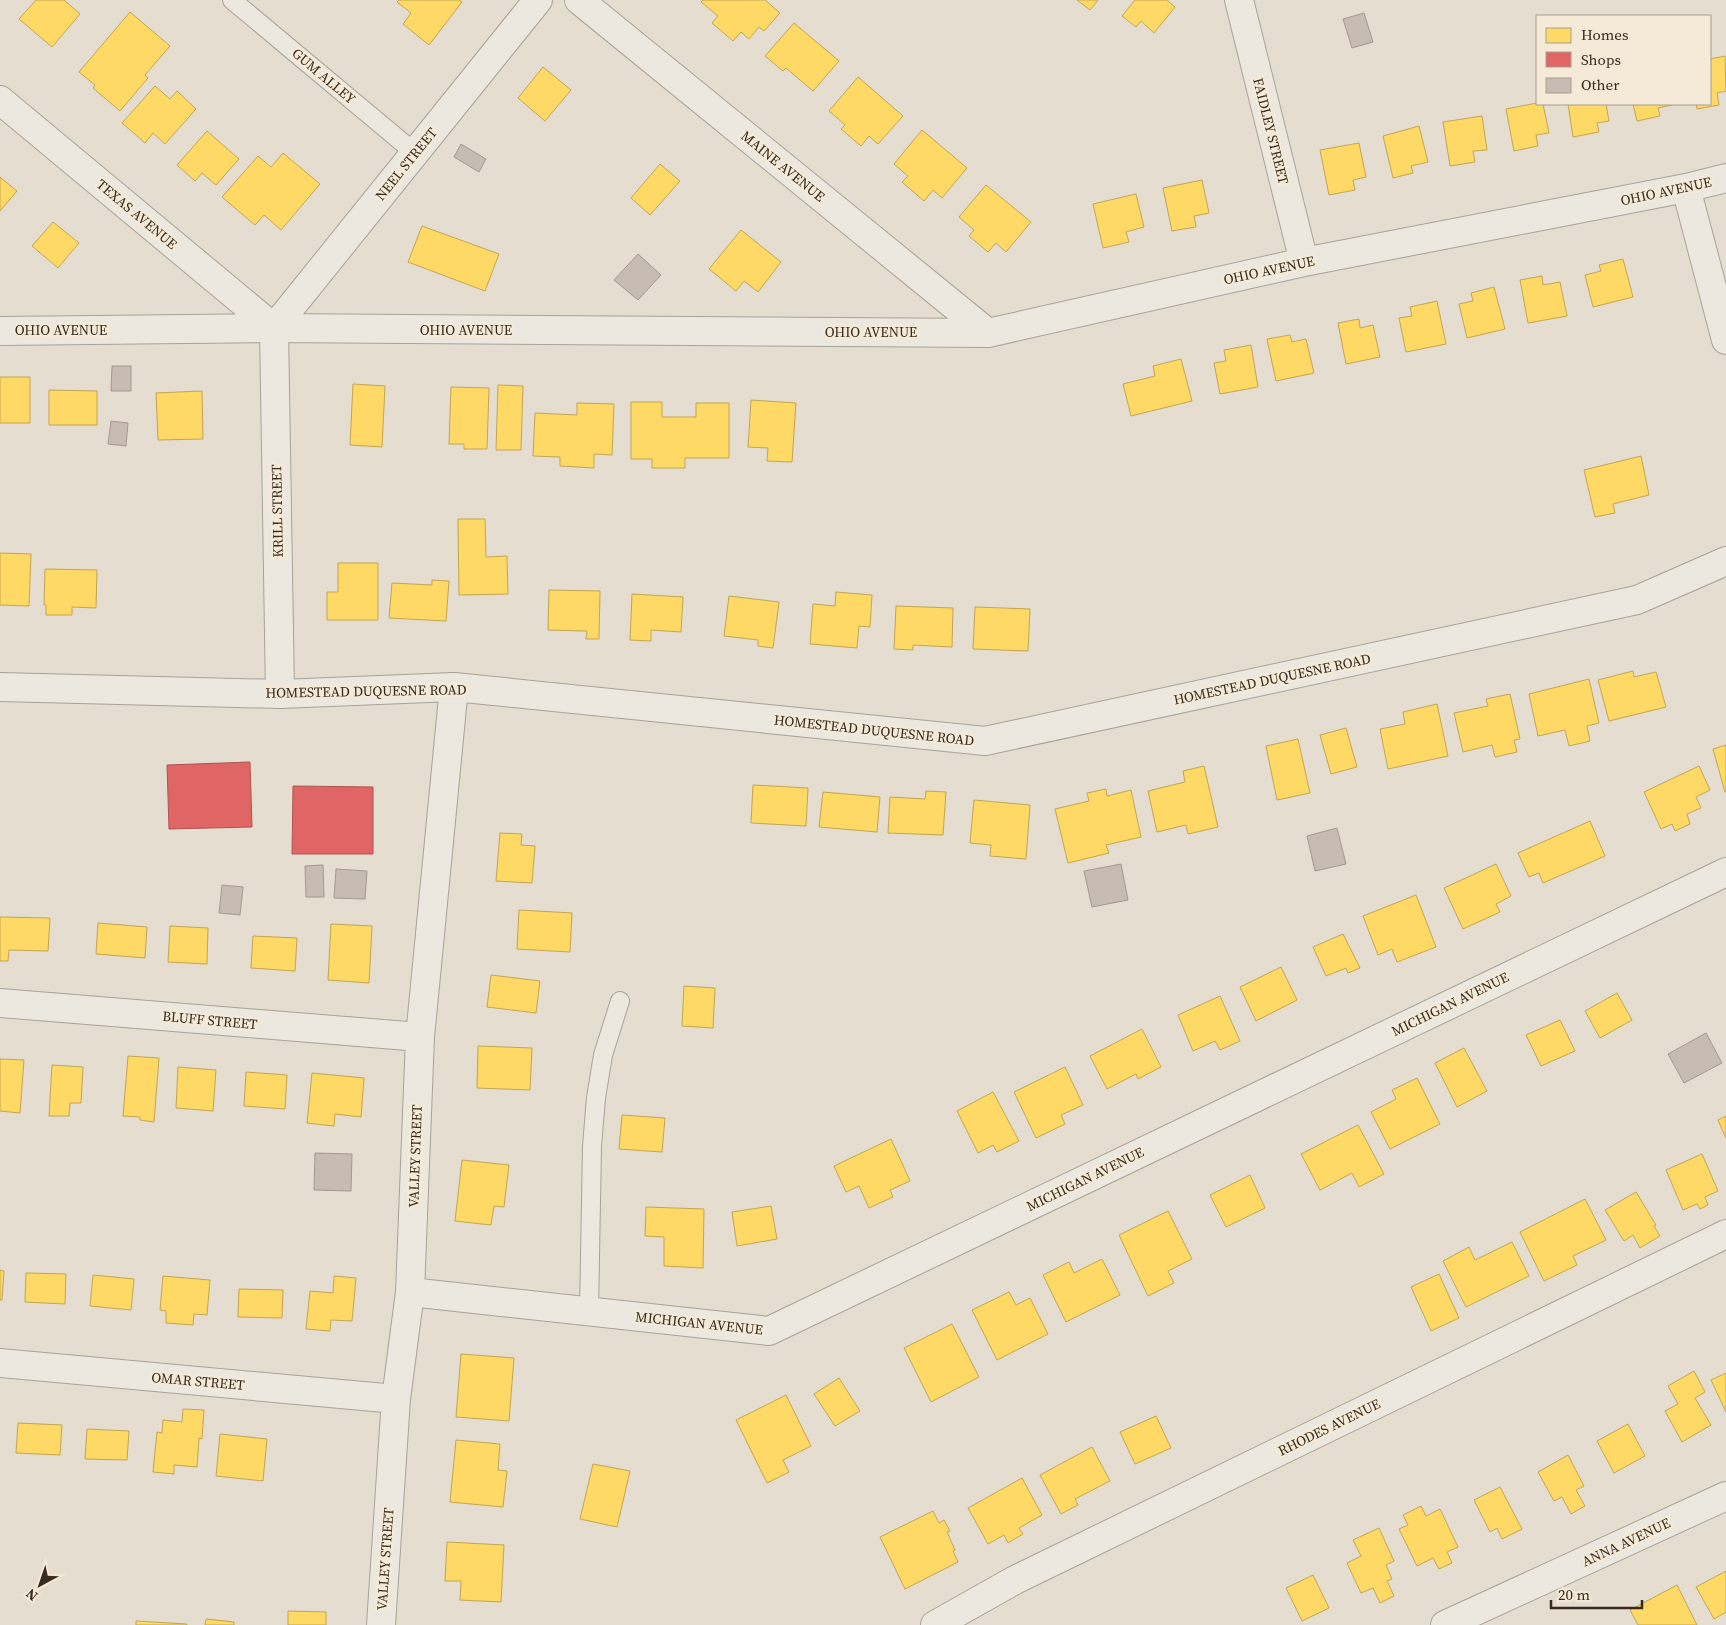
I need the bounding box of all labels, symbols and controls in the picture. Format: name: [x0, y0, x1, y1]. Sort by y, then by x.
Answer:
legend: [1536, 15, 1711, 105]
text: Homes: [1581, 24, 1628, 45]
street label: GUM ALLEY: [288, 43, 360, 109]
text: Shops: [1581, 49, 1621, 70]
text: Other: [1581, 74, 1620, 95]
street label: FAIDLEY STREET: [1248, 76, 1294, 187]
street label: NEEL STREET: [370, 123, 442, 205]
street label: MAINE AVENUE: [737, 126, 829, 206]
street label: OHIO AVENUE: [1619, 172, 1713, 210]
street label: TEXAS AVENUE: [92, 174, 182, 254]
street label: OHIO AVENUE: [1222, 251, 1316, 289]
street label: OHIO AVENUE: [15, 320, 107, 340]
street label: OHIO AVENUE: [420, 320, 512, 340]
street label: OHIO AVENUE: [825, 322, 917, 342]
street label: KRILL STREET: [266, 464, 288, 558]
street label: HOMESTEAD DUQUESNE ROAD: [1172, 648, 1373, 710]
street label: HOMESTEAD DUQUESNE ROAD: [265, 679, 467, 703]
street label: HOMESTEAD DUQUESNE ROAD: [773, 710, 975, 750]
street label: MICHIGAN AVENUE: [1388, 967, 1512, 1041]
street label: BLUFF STREET: [162, 1006, 259, 1034]
street label: VALLEY STREET: [403, 1104, 427, 1208]
street label: MICHIGAN AVENUE: [1023, 1142, 1147, 1216]
street label: MICHIGAN AVENUE: [634, 1306, 764, 1340]
street label: OMAR STREET: [150, 1367, 246, 1395]
street label: RHODES AVENUE: [1274, 1394, 1384, 1460]
street label: VALLEY STREET: [371, 1506, 399, 1611]
street label: ANNA AVENUE: [1578, 1513, 1674, 1571]
north arrow: [15, 1560, 65, 1610]
scale bar: [1551, 1578, 1642, 1610]
text: N: [21, 1584, 42, 1606]
text: 20 m: [1558, 1584, 1590, 1605]

